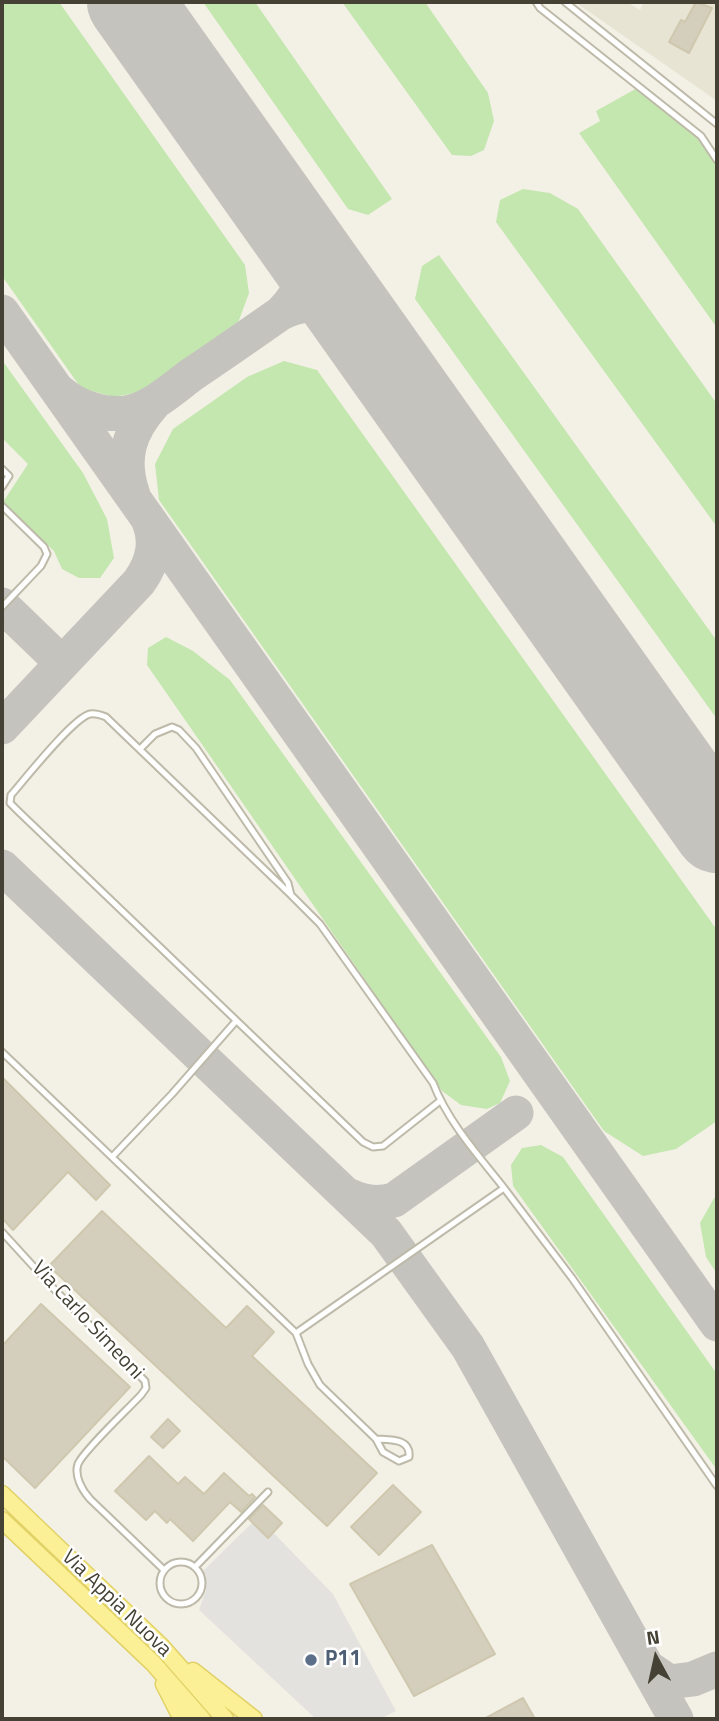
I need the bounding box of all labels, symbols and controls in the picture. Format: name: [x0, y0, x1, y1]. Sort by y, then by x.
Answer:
street label: Via Carlo Simeoni: [26, 1257, 148, 1385]
street label: Via Appia Nuova: [56, 1545, 176, 1663]
text: N: [644, 1621, 662, 1652]
north arrow: [621, 1623, 691, 1693]
place label: P11: [325, 1647, 361, 1673]
marker: P11: [303, 1652, 319, 1668]

